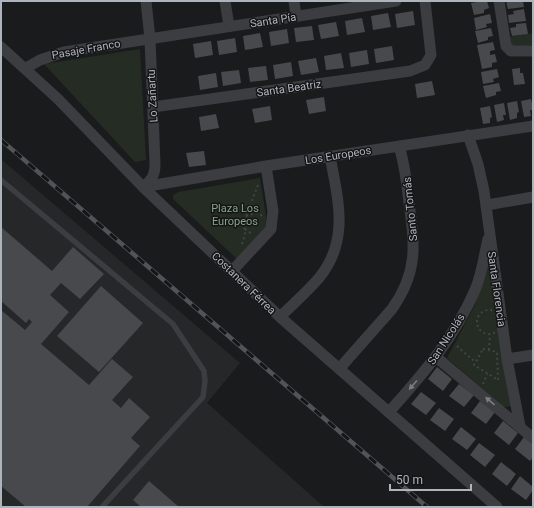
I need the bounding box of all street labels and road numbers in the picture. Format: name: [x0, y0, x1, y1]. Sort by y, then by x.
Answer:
street label: Santa Pía: [249, 10, 297, 31]
street label: Pasaje Franco: [51, 37, 121, 62]
street label: Lo Zañartu: [145, 69, 160, 123]
street label: Santa Beatriz: [256, 77, 323, 99]
street label: Los Europeos: [304, 144, 372, 167]
street label: Santo Tomás: [401, 176, 420, 242]
street label: Costanera Férrea: [209, 250, 278, 317]
street label: Santa Florencia: [485, 251, 508, 328]
street label: San Nicolás: [425, 311, 468, 367]

